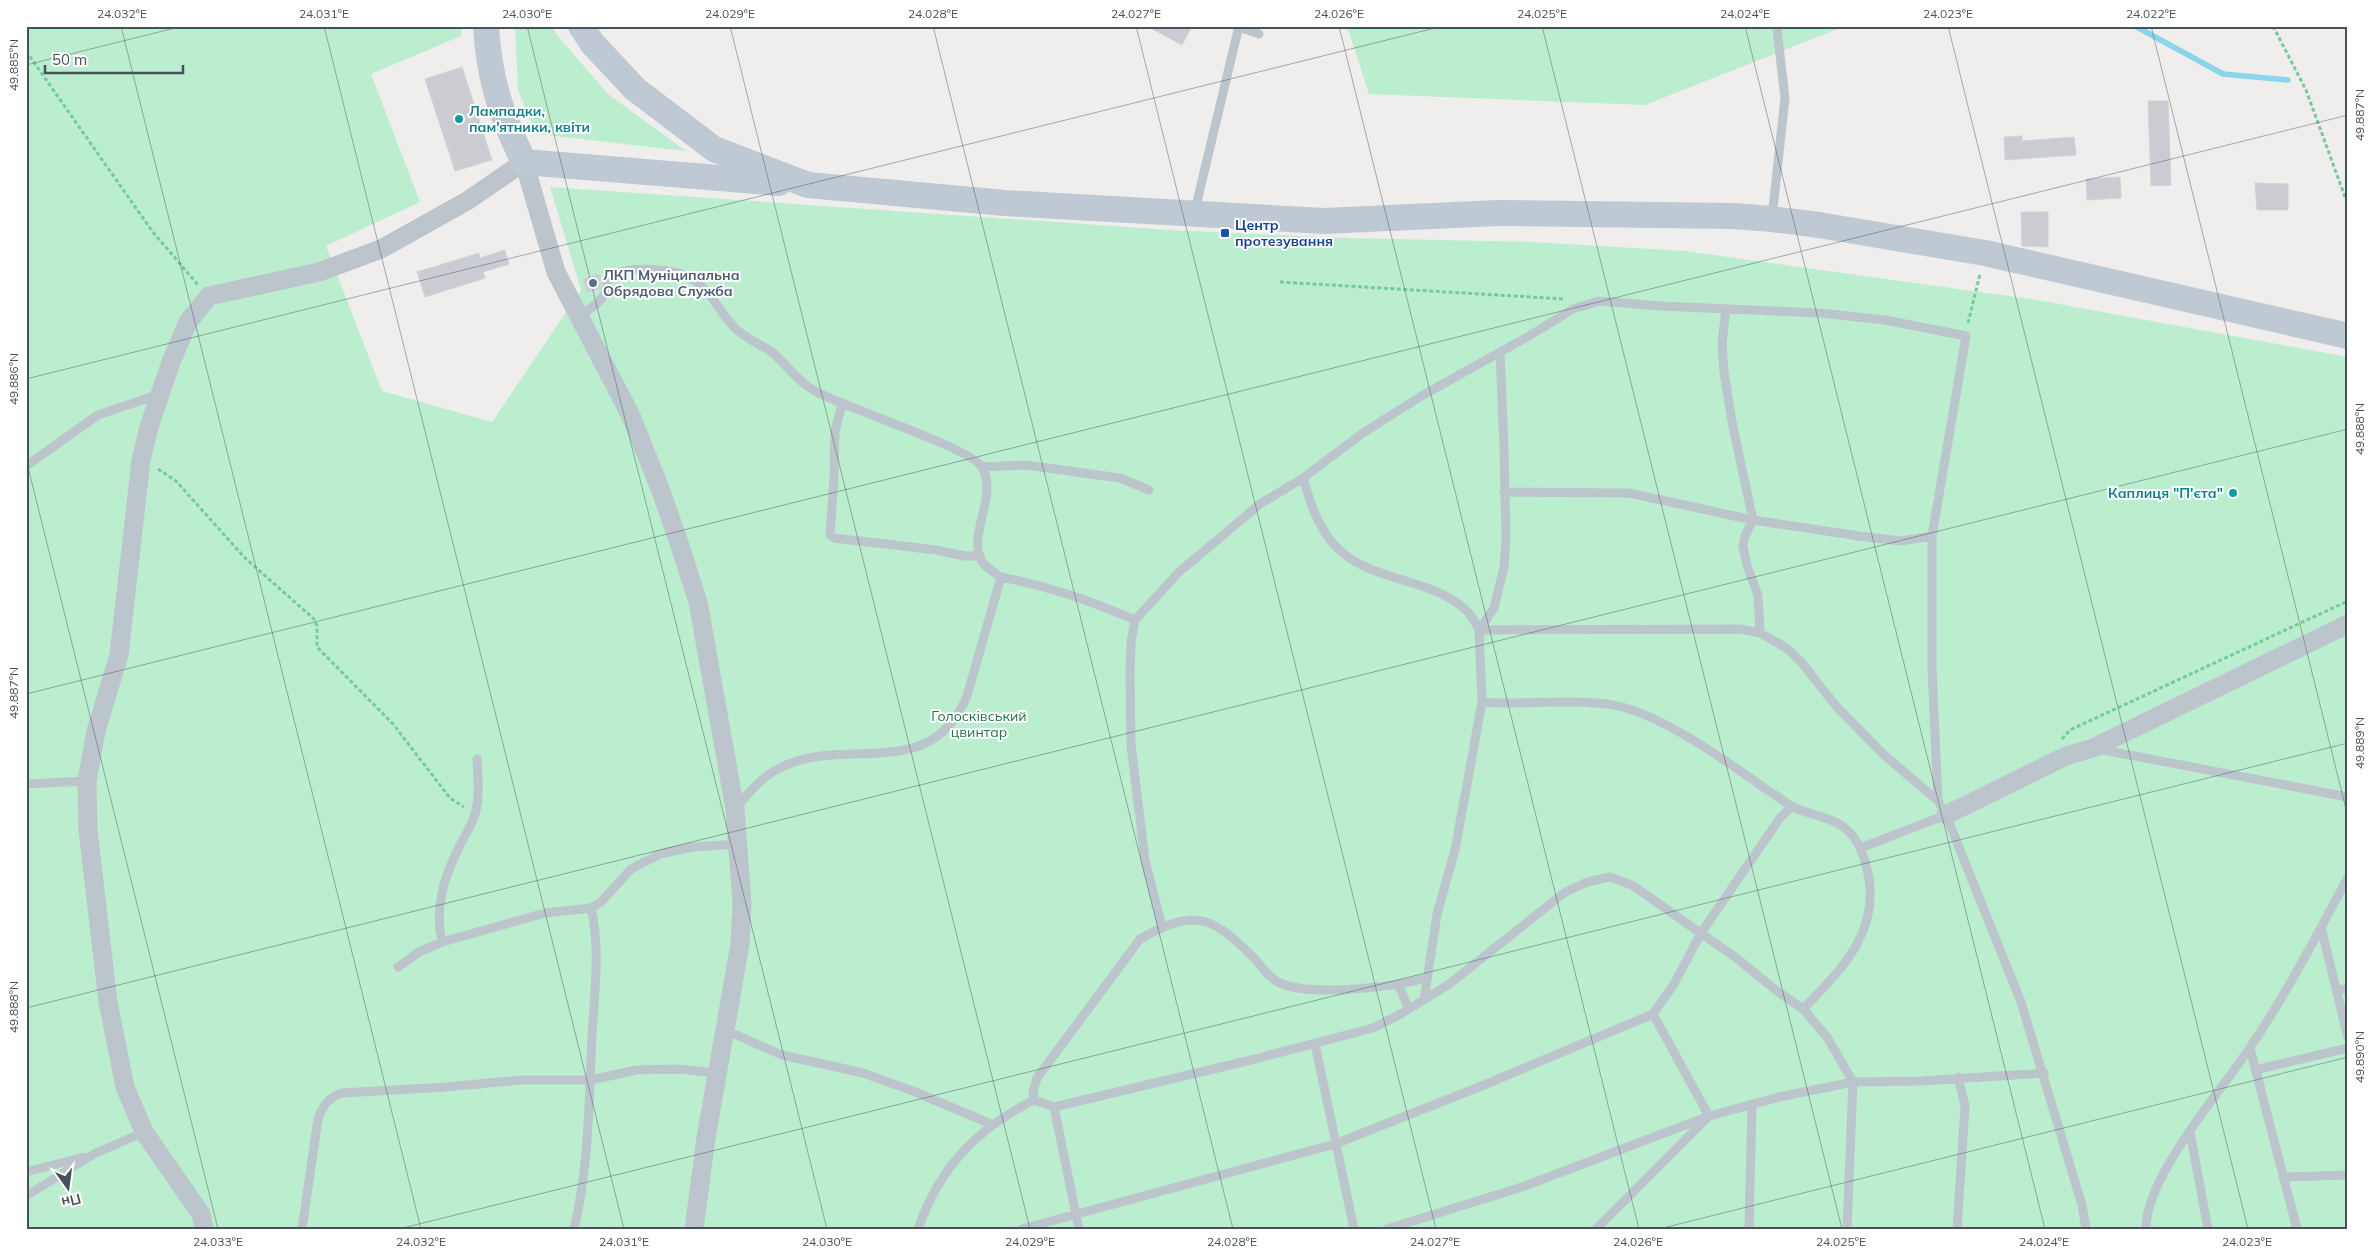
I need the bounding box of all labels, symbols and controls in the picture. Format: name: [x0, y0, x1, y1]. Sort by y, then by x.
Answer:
text: 24.032°E: [97, 6, 147, 21]
text: 24.031°E: [299, 6, 349, 21]
text: 24.030°E: [502, 6, 552, 21]
text: 24.029°E: [705, 6, 755, 21]
text: 24.028°E: [908, 6, 958, 21]
text: 24.027°E: [1111, 6, 1161, 21]
text: 24.026°E: [1314, 6, 1364, 21]
text: 24.025°E: [1517, 6, 1567, 21]
text: 24.024°E: [1720, 6, 1770, 21]
text: 24.023°E: [1923, 6, 1973, 21]
text: 24.022°E: [2126, 6, 2176, 21]
text: 49.885°N: [6, 39, 21, 91]
scale bar: [45, 42, 182, 74]
text: 50 m: [52, 50, 87, 69]
text: 49.887°N: [2352, 89, 2367, 141]
place label: Лампадки, пам'ятники, квіти: [469, 102, 590, 136]
marker: Лампадки, пам'ятники, квіти: [453, 113, 465, 125]
place label: Центр протезування: [1235, 216, 1333, 250]
marker: Центр протезування: [1219, 227, 1231, 239]
place label: ЛКП Муніципальна Обрядова Служба: [603, 266, 740, 300]
marker: ЛКП Муніципальна Обрядова Служба: [587, 277, 599, 289]
text: 49.886°N: [6, 353, 21, 405]
text: 49.888°N: [2352, 403, 2367, 455]
place label: Каплиця "П'єта": [2108, 484, 2223, 502]
marker: Каплиця "П'єта": [2227, 487, 2239, 499]
text: 49.887°N: [6, 667, 21, 719]
park label: Голосківський цвинтар: [931, 707, 1027, 741]
text: 49.889°N: [2352, 717, 2367, 769]
text: 49.888°N: [6, 981, 21, 1033]
text: 49.890°N: [2352, 1031, 2367, 1083]
north arrow: [42, 1162, 92, 1212]
text: Пн: [60, 1190, 83, 1212]
text: 24.033°E: [193, 1234, 243, 1249]
text: 24.032°E: [396, 1234, 446, 1249]
text: 24.031°E: [599, 1234, 649, 1249]
text: 24.030°E: [802, 1234, 852, 1249]
text: 24.029°E: [1005, 1234, 1055, 1249]
text: 24.028°E: [1207, 1234, 1257, 1249]
text: 24.027°E: [1410, 1234, 1460, 1249]
text: 24.026°E: [1613, 1234, 1663, 1249]
text: 24.025°E: [1816, 1234, 1866, 1249]
text: 24.024°E: [2019, 1234, 2069, 1249]
text: 24.023°E: [2222, 1234, 2272, 1249]

